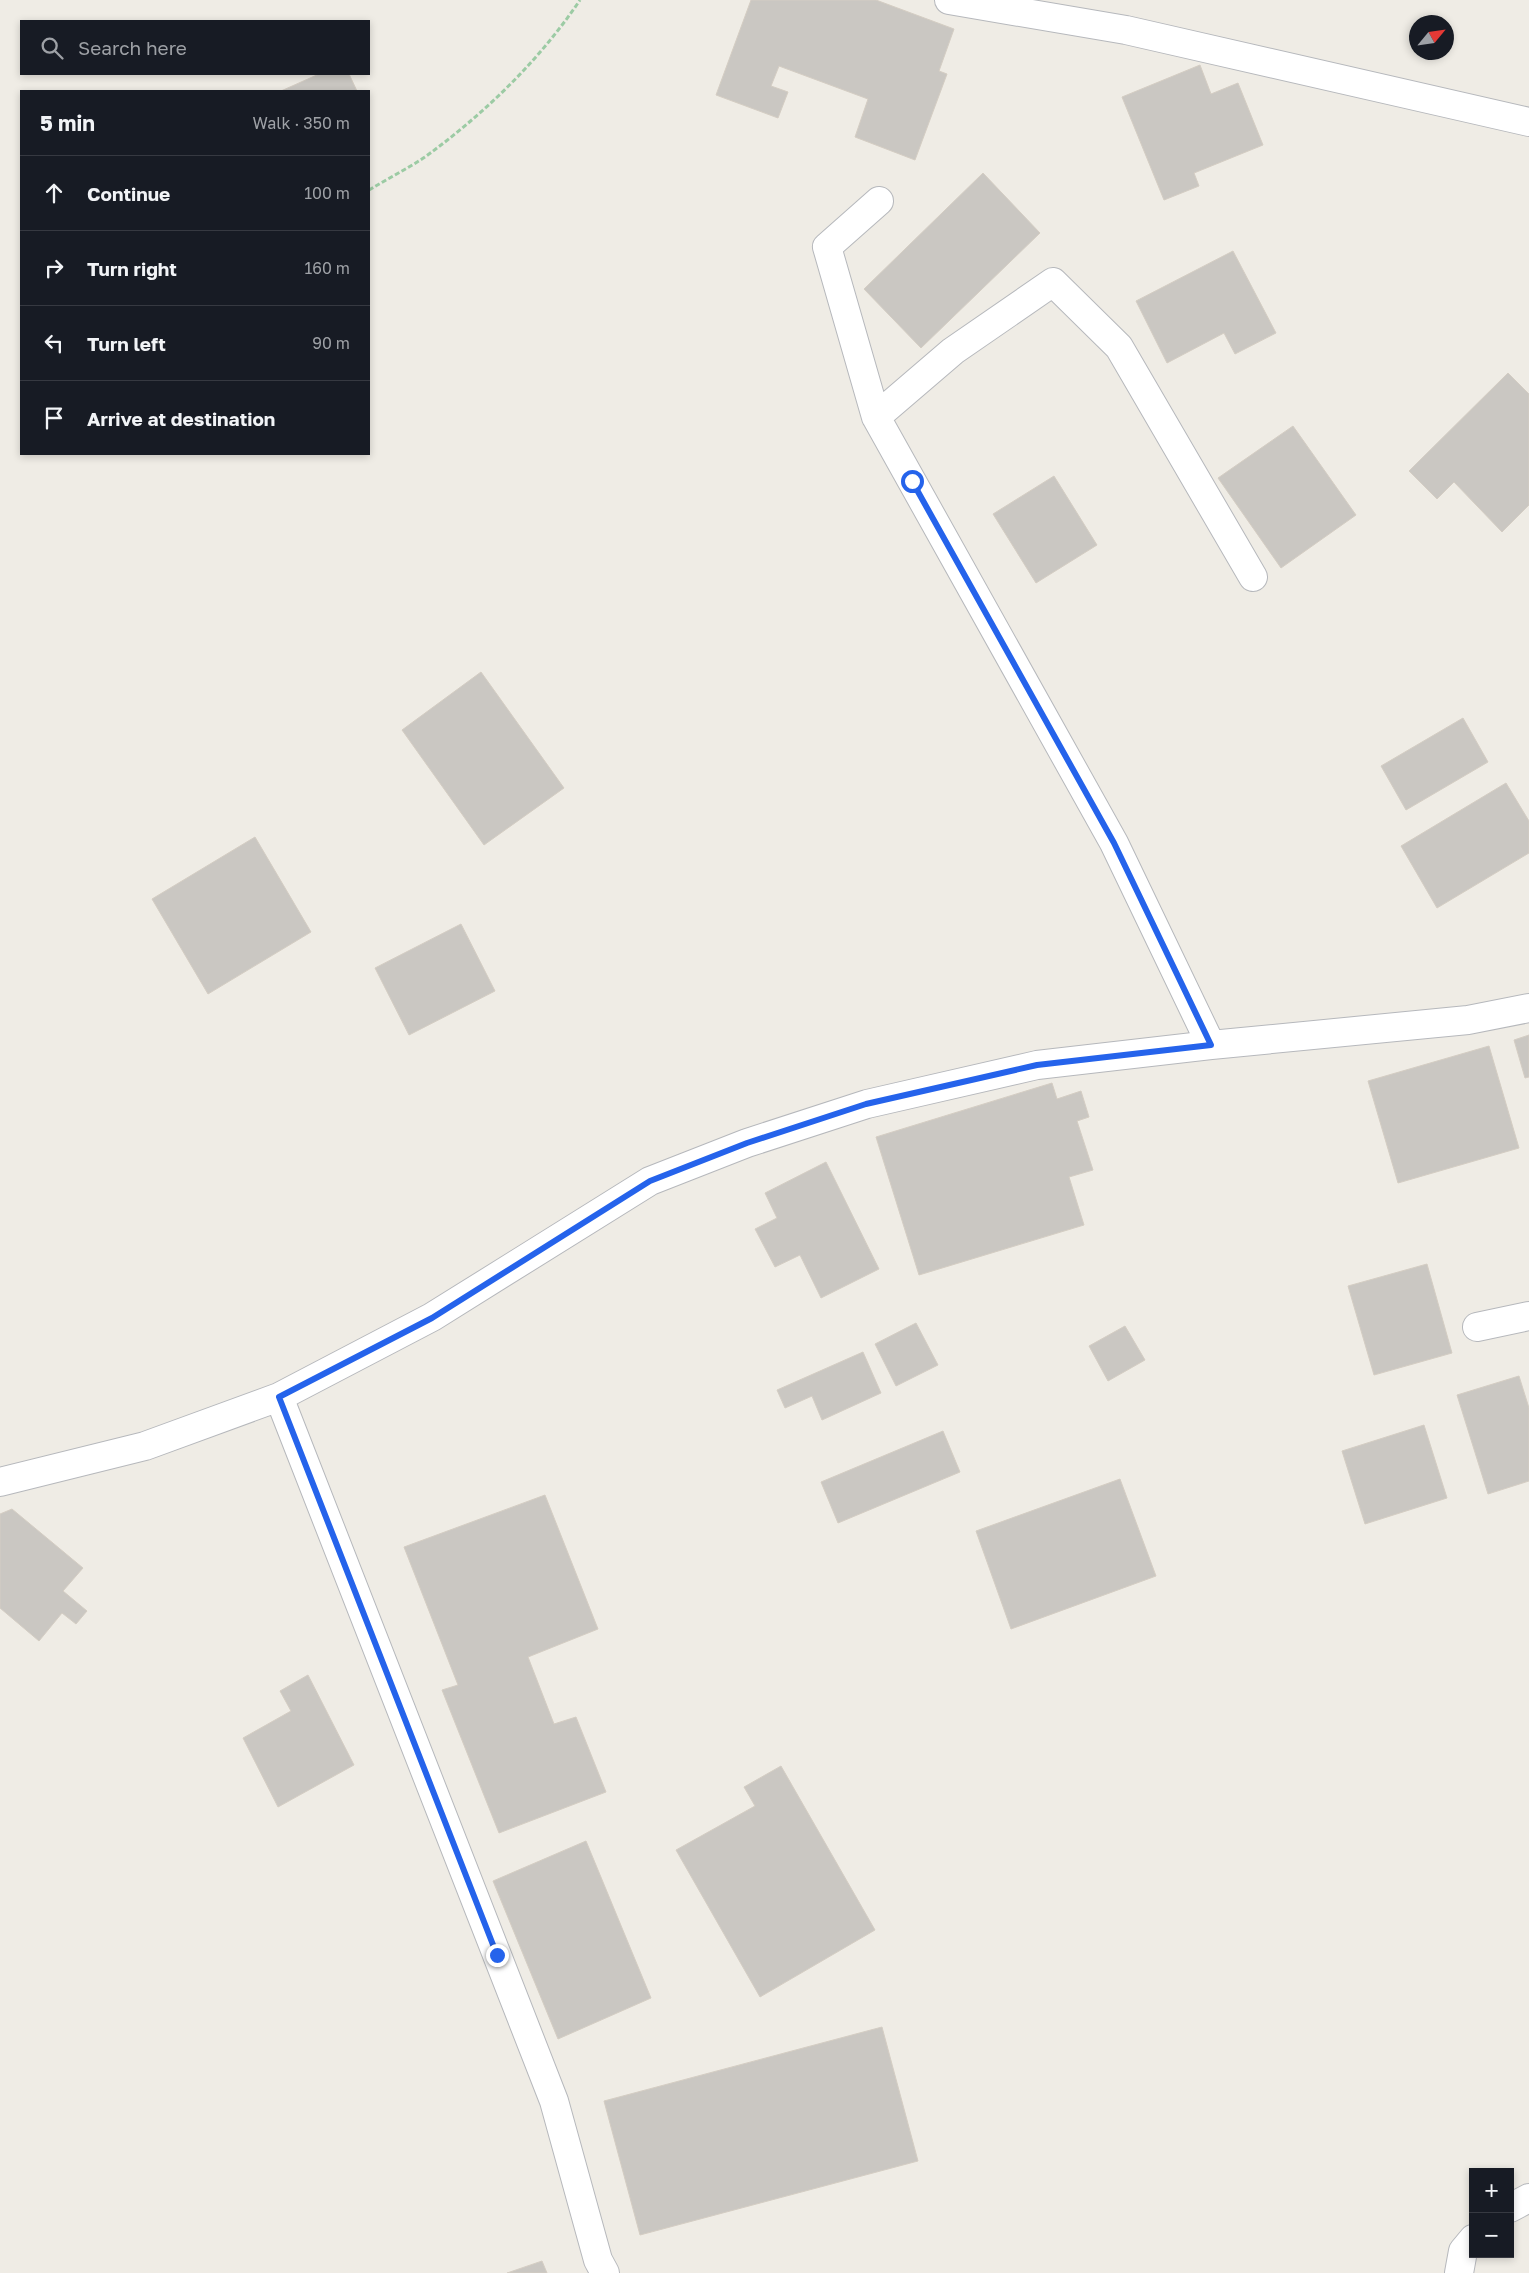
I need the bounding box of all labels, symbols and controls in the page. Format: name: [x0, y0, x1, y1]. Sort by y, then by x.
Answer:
north arrow: [1409, 15, 1454, 60]
search box: [20, 20, 370, 75]
icon: search: [38, 34, 66, 62]
text: Search here: [78, 36, 187, 59]
text: 5 min: [40, 110, 95, 136]
text: Walk · 350 m: [253, 113, 350, 133]
icon: ahead: [40, 179, 68, 207]
text: Continue: [87, 182, 170, 205]
text: 100 m: [304, 183, 350, 203]
icon: right: [40, 254, 68, 282]
text: Turn right: [87, 257, 177, 280]
text: 160 m: [304, 258, 350, 278]
icon: left: [40, 329, 68, 357]
text: Turn left: [87, 332, 166, 355]
text: 90 m: [312, 333, 350, 353]
icon: arrive: [40, 404, 68, 432]
text: Arrive at destination: [87, 407, 275, 430]
route start: [901, 470, 924, 493]
route end: [486, 1944, 509, 1967]
map controls: [1469, 2168, 1514, 2258]
button: +: [1469, 2168, 1514, 2213]
button: −: [1469, 2213, 1514, 2258]

